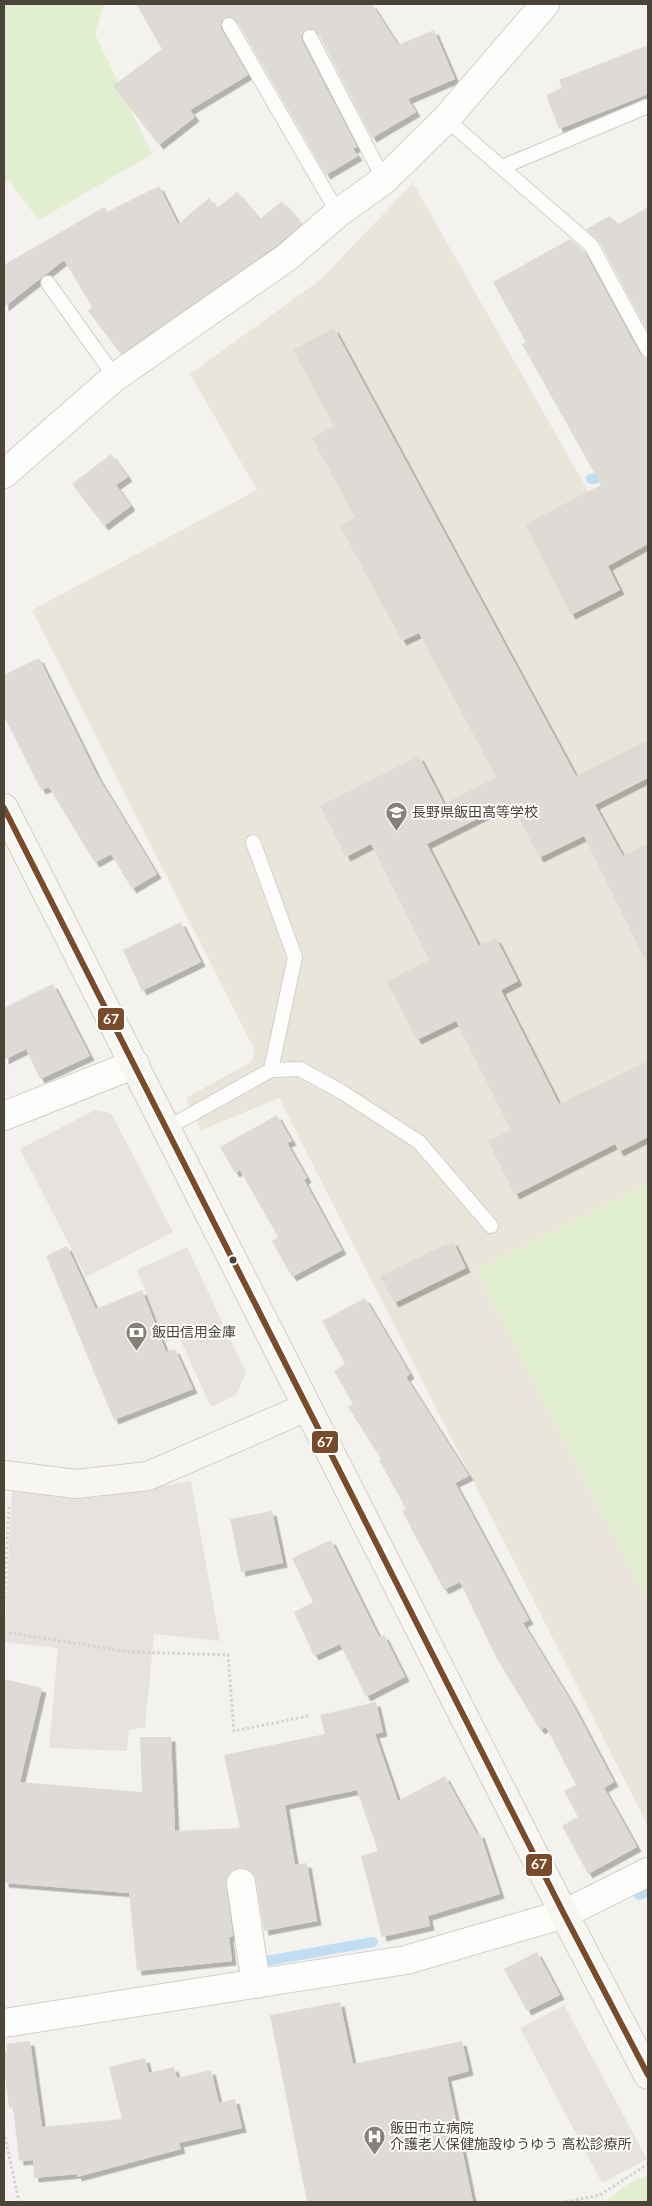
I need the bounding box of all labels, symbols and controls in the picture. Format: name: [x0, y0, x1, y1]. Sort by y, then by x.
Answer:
school or university icon: 長野県飯田高等学校: [384, 800, 408, 831]
place label: 長野県飯田高等学校: [412, 803, 538, 820]
line badge: 67: [97, 1007, 125, 1031]
text: 67: [103, 1010, 119, 1027]
unlabelled marker: [228, 1255, 238, 1265]
bank icon: 飯田信用金庫: [124, 1320, 148, 1351]
place label: 飯田信用金庫: [152, 1323, 236, 1340]
line badge: 67: [311, 1430, 339, 1454]
text: 67: [317, 1433, 333, 1450]
line badge: 67: [525, 1853, 553, 1877]
text: 67: [531, 1855, 547, 1872]
place label: 飯田市立病院 介護老人保健施設ゆうゆう 高松診療所: [390, 2119, 632, 2152]
hospital icon: 飯田市立病院 介護老人保健施設ゆうゆう 高松診療所: [362, 2124, 386, 2155]

